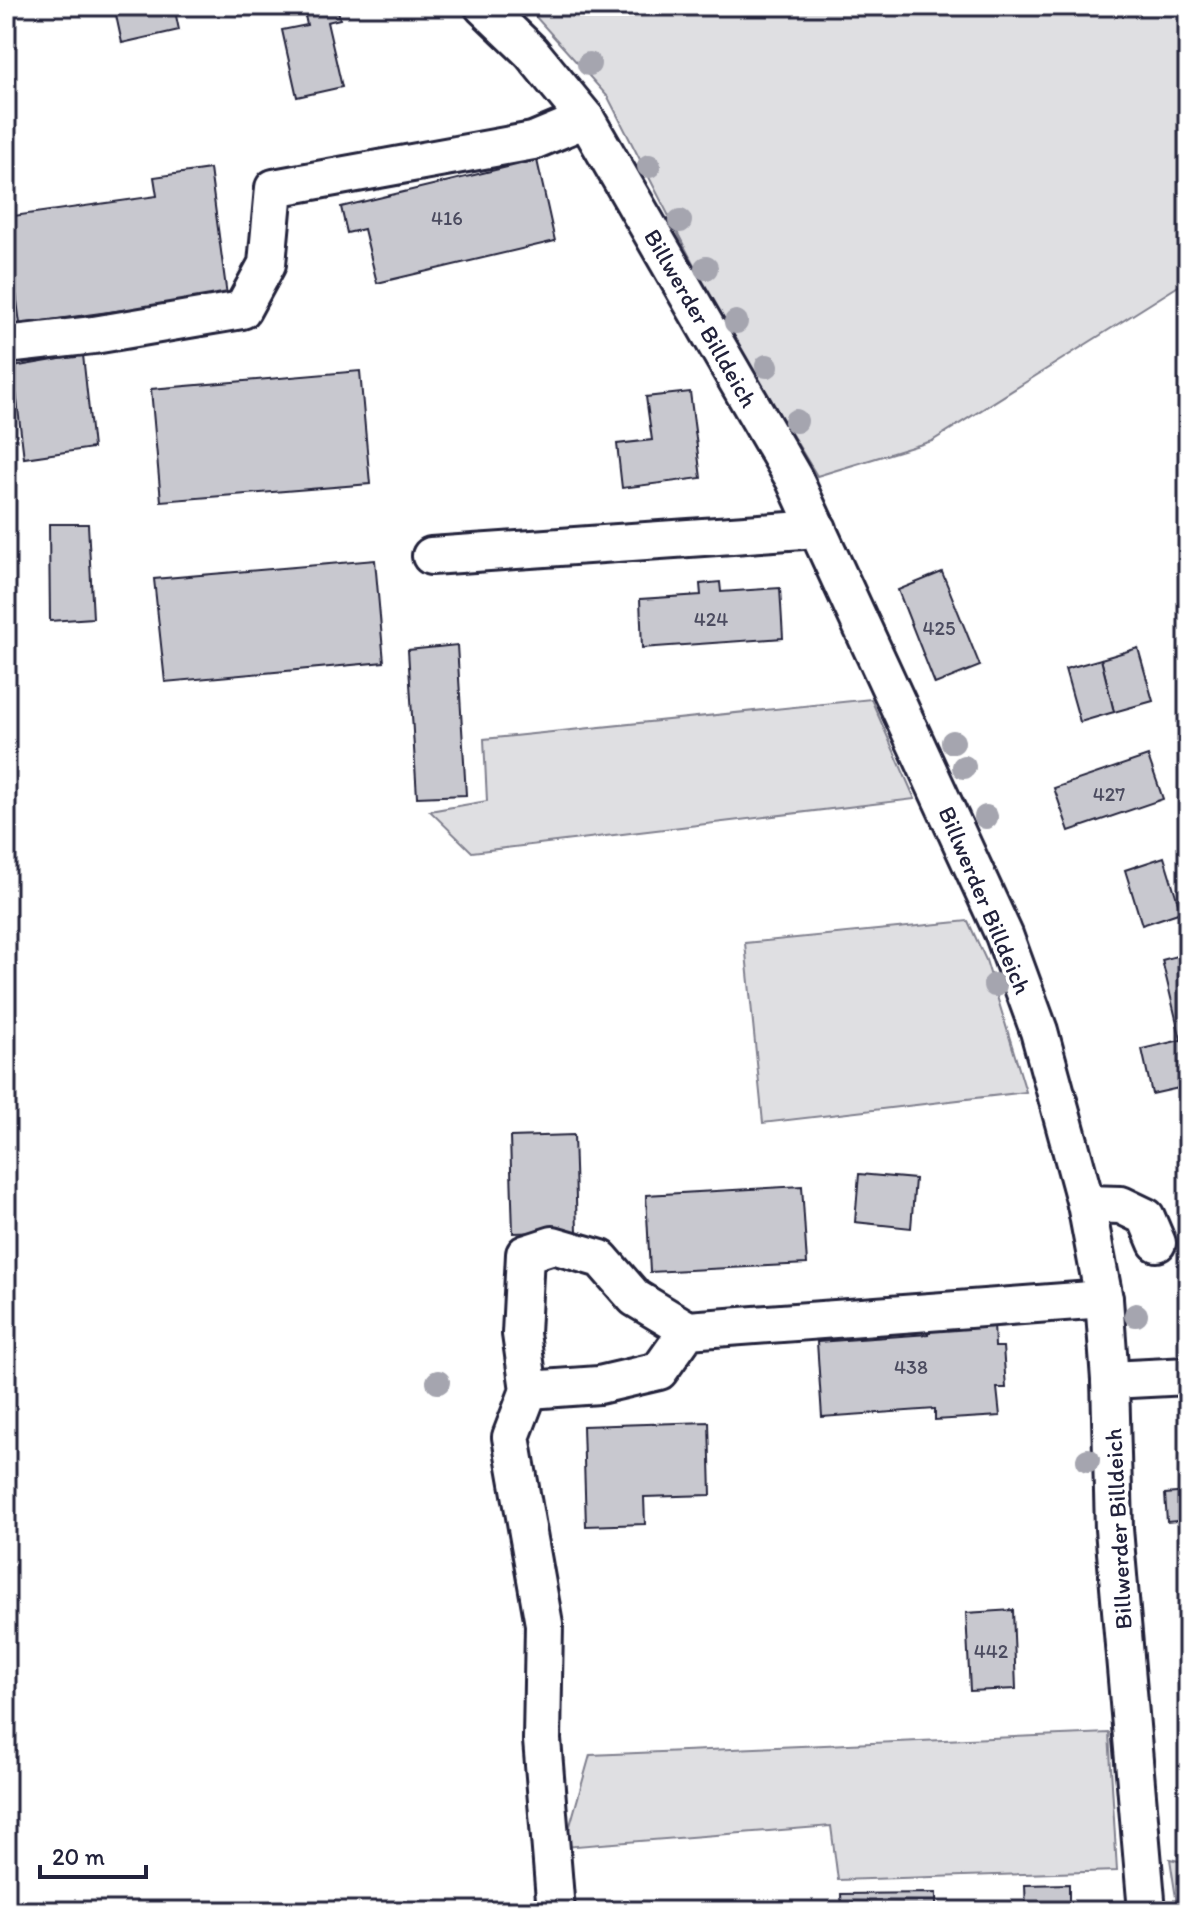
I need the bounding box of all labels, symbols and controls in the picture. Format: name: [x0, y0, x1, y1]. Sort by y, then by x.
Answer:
house number: 416: [431, 206, 463, 230]
street label: Billwerder Billdeich: [638, 224, 764, 412]
house number: 424: [694, 607, 728, 631]
house number: 425: [922, 616, 956, 640]
house number: 427: [1093, 782, 1125, 806]
street label: Billwerder Billdeich: [932, 802, 1038, 998]
house number: 438: [894, 1355, 928, 1379]
street label: Billwerder Billdeich: [1098, 1428, 1138, 1630]
house number: 442: [974, 1639, 1009, 1663]
scale bar: [40, 1829, 146, 1879]
text: 20 m: [52, 1842, 105, 1871]

